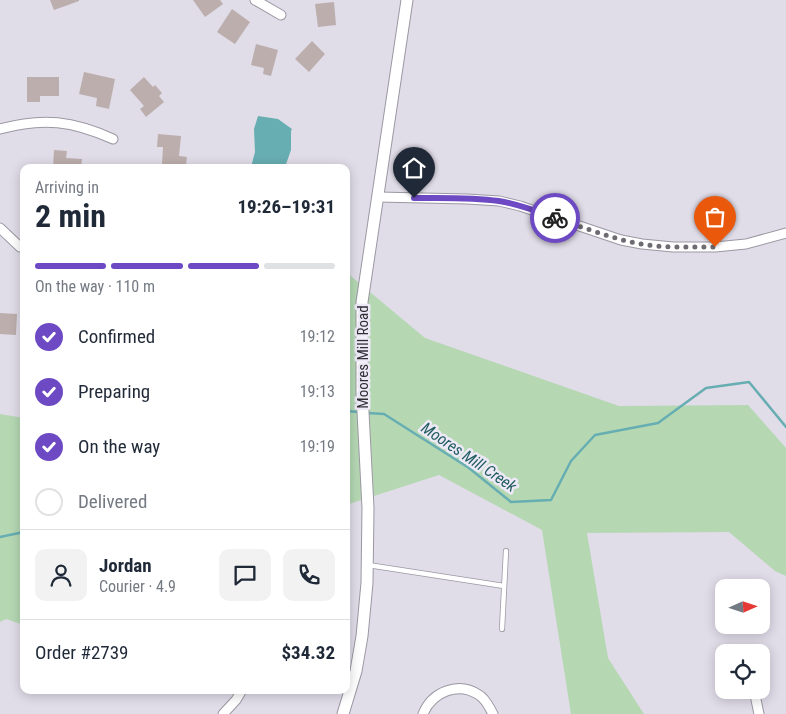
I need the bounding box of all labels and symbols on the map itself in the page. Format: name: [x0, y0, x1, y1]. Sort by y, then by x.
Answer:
pin: [393, 147, 435, 198]
courier: [530, 193, 580, 243]
pin: [694, 196, 736, 247]
street label: Moores Mill Road: [354, 305, 372, 409]
water label: Moores Mill Creek: [418, 418, 521, 496]
north arrow: [715, 579, 770, 634]

